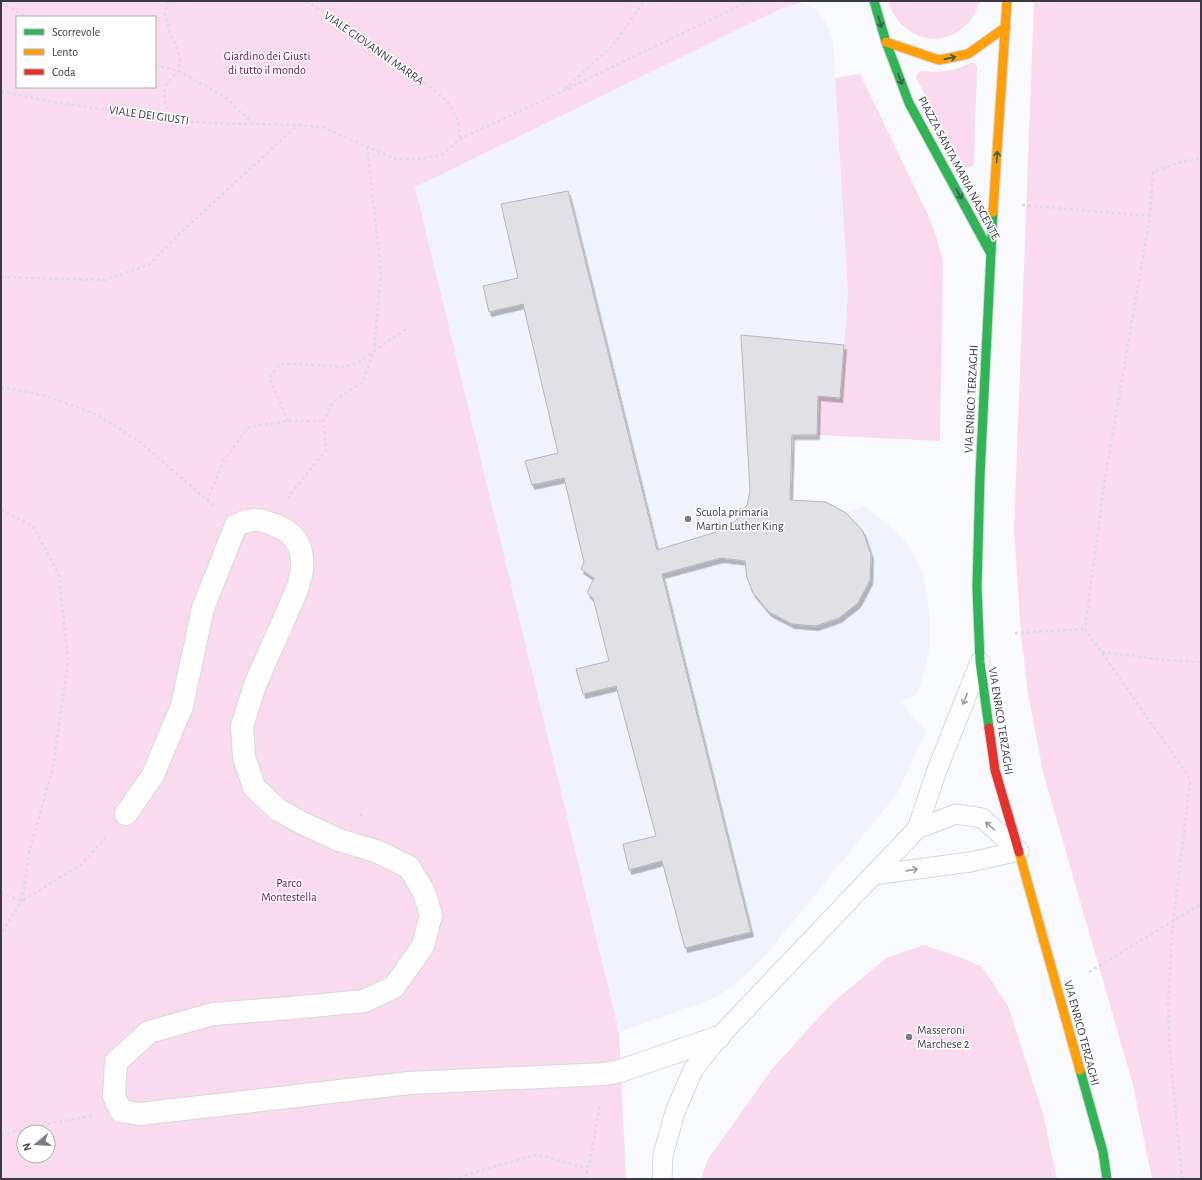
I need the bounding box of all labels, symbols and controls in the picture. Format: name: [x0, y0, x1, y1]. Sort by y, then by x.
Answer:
street label: VIALE GIOVANNI MARRA: [322, 9, 426, 87]
one-way arrow: [877, 15, 884, 28]
legend: [16, 16, 156, 88]
text: Scorrevole: [52, 26, 100, 38]
text: Lento: [52, 46, 78, 58]
park label: Giardino dei Giusti di tutto il mondo: [224, 50, 310, 76]
one-way arrow: [943, 53, 956, 61]
text: Coda: [52, 66, 76, 78]
one-way arrow: [896, 72, 904, 84]
street label: PIAZZA SANTA MARIA NASCENTE: [916, 94, 1002, 242]
street label: VIALE DEI GIUSTI: [108, 103, 190, 127]
one-way arrow: [993, 151, 1000, 164]
one-way arrow: [955, 188, 963, 200]
street label: VIA ENRICO TERZAGHI: [962, 345, 980, 453]
place label: Scuola primaria Martin Luther King: [696, 506, 784, 532]
marker: Scuola primaria Martin Luther King: [683, 514, 693, 524]
street label: VIA ENRICO TERZAGHI: [987, 667, 1015, 775]
one-way arrow: [961, 692, 969, 704]
one-way arrow: [985, 821, 995, 830]
one-way arrow: [905, 866, 918, 874]
park label: Parco Montestella: [261, 877, 317, 903]
street label: VIA ENRICO TERZAGHI: [1062, 979, 1102, 1087]
place label: Masseroni Marchese 2: [917, 1024, 970, 1050]
marker: Masseroni Marchese 2: [904, 1032, 914, 1042]
north arrow: [16, 1124, 56, 1164]
text: N: [21, 1142, 33, 1152]

